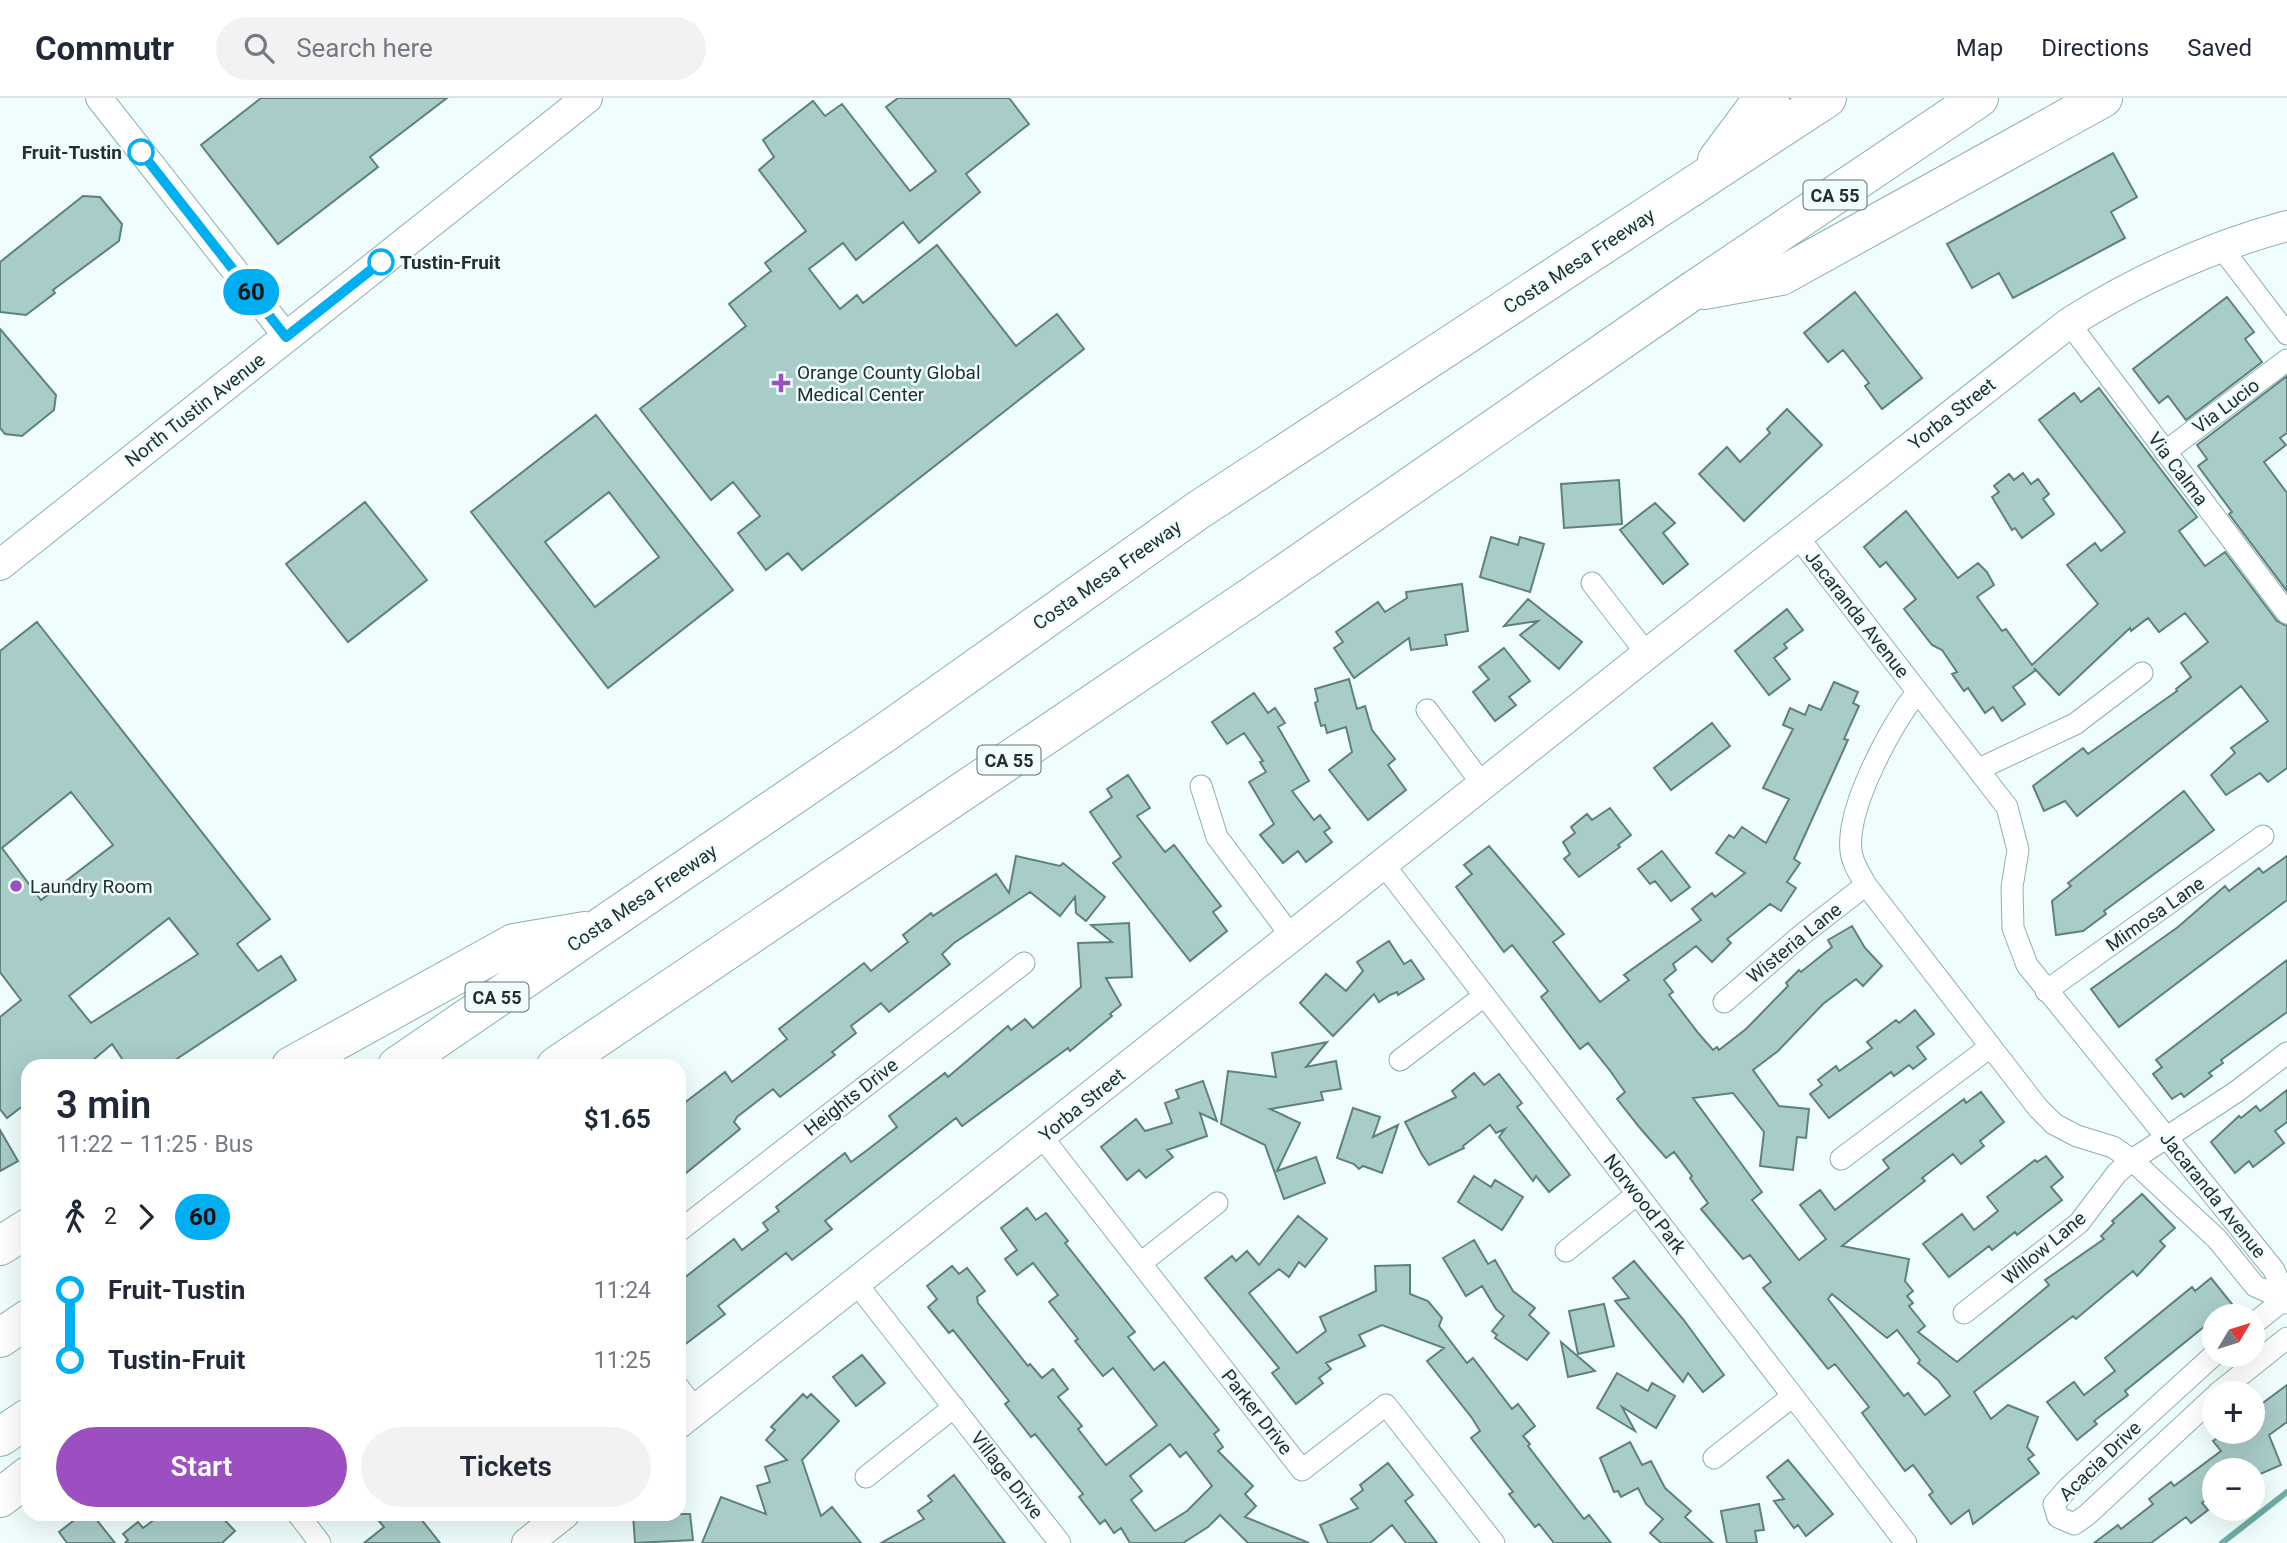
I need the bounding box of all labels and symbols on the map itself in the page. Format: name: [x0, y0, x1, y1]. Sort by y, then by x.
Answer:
marker: Fruit-Tustin: [128, 139, 154, 165]
place label: Fruit-Tustin: [22, 141, 122, 164]
road number: CA 55: [1804, 180, 1867, 210]
street label: Costa Mesa Freeway: [1499, 203, 1659, 319]
marker: Tustin-Fruit: [368, 249, 394, 275]
place label: Tustin-Fruit: [400, 251, 501, 274]
line badge: 60: [219, 269, 282, 315]
street label: North Tustin Avenue: [120, 348, 270, 472]
place label: Orange County Global Medical Center: [797, 361, 981, 406]
marker: Orange County Global Medical Center: [771, 373, 791, 393]
street label: Yorba Street: [1904, 373, 2000, 455]
street label: Via Lucio: [2188, 374, 2264, 438]
street label: Via Calma: [2143, 428, 2213, 510]
street label: Costa Mesa Freeway: [1028, 515, 1186, 635]
street label: Jacaranda Avenue: [1800, 545, 1914, 683]
road number: CA 55: [978, 746, 1040, 774]
street label: Costa Mesa Freeway: [563, 839, 721, 957]
street label: Mimosa Lane: [2101, 872, 2209, 956]
place label: Laundry Room: [30, 875, 153, 898]
marker: Laundry Room: [8, 878, 24, 894]
street label: Wisteria Lane: [1742, 898, 1846, 988]
road number: CA 55: [466, 982, 528, 1012]
street label: Heights Drive: [799, 1053, 903, 1141]
street label: Yorba Street: [1034, 1063, 1130, 1147]
street label: Jacaranda Avenue: [2155, 1127, 2271, 1263]
street label: Norwood Park: [1599, 1149, 1691, 1259]
street label: Willow Lane: [1998, 1207, 2090, 1289]
north arrow: [2202, 1304, 2264, 1367]
street label: Parker Drive: [1217, 1365, 1297, 1459]
street label: Acacia Drive: [2054, 1416, 2146, 1506]
street label: Village Drive: [966, 1427, 1048, 1523]

